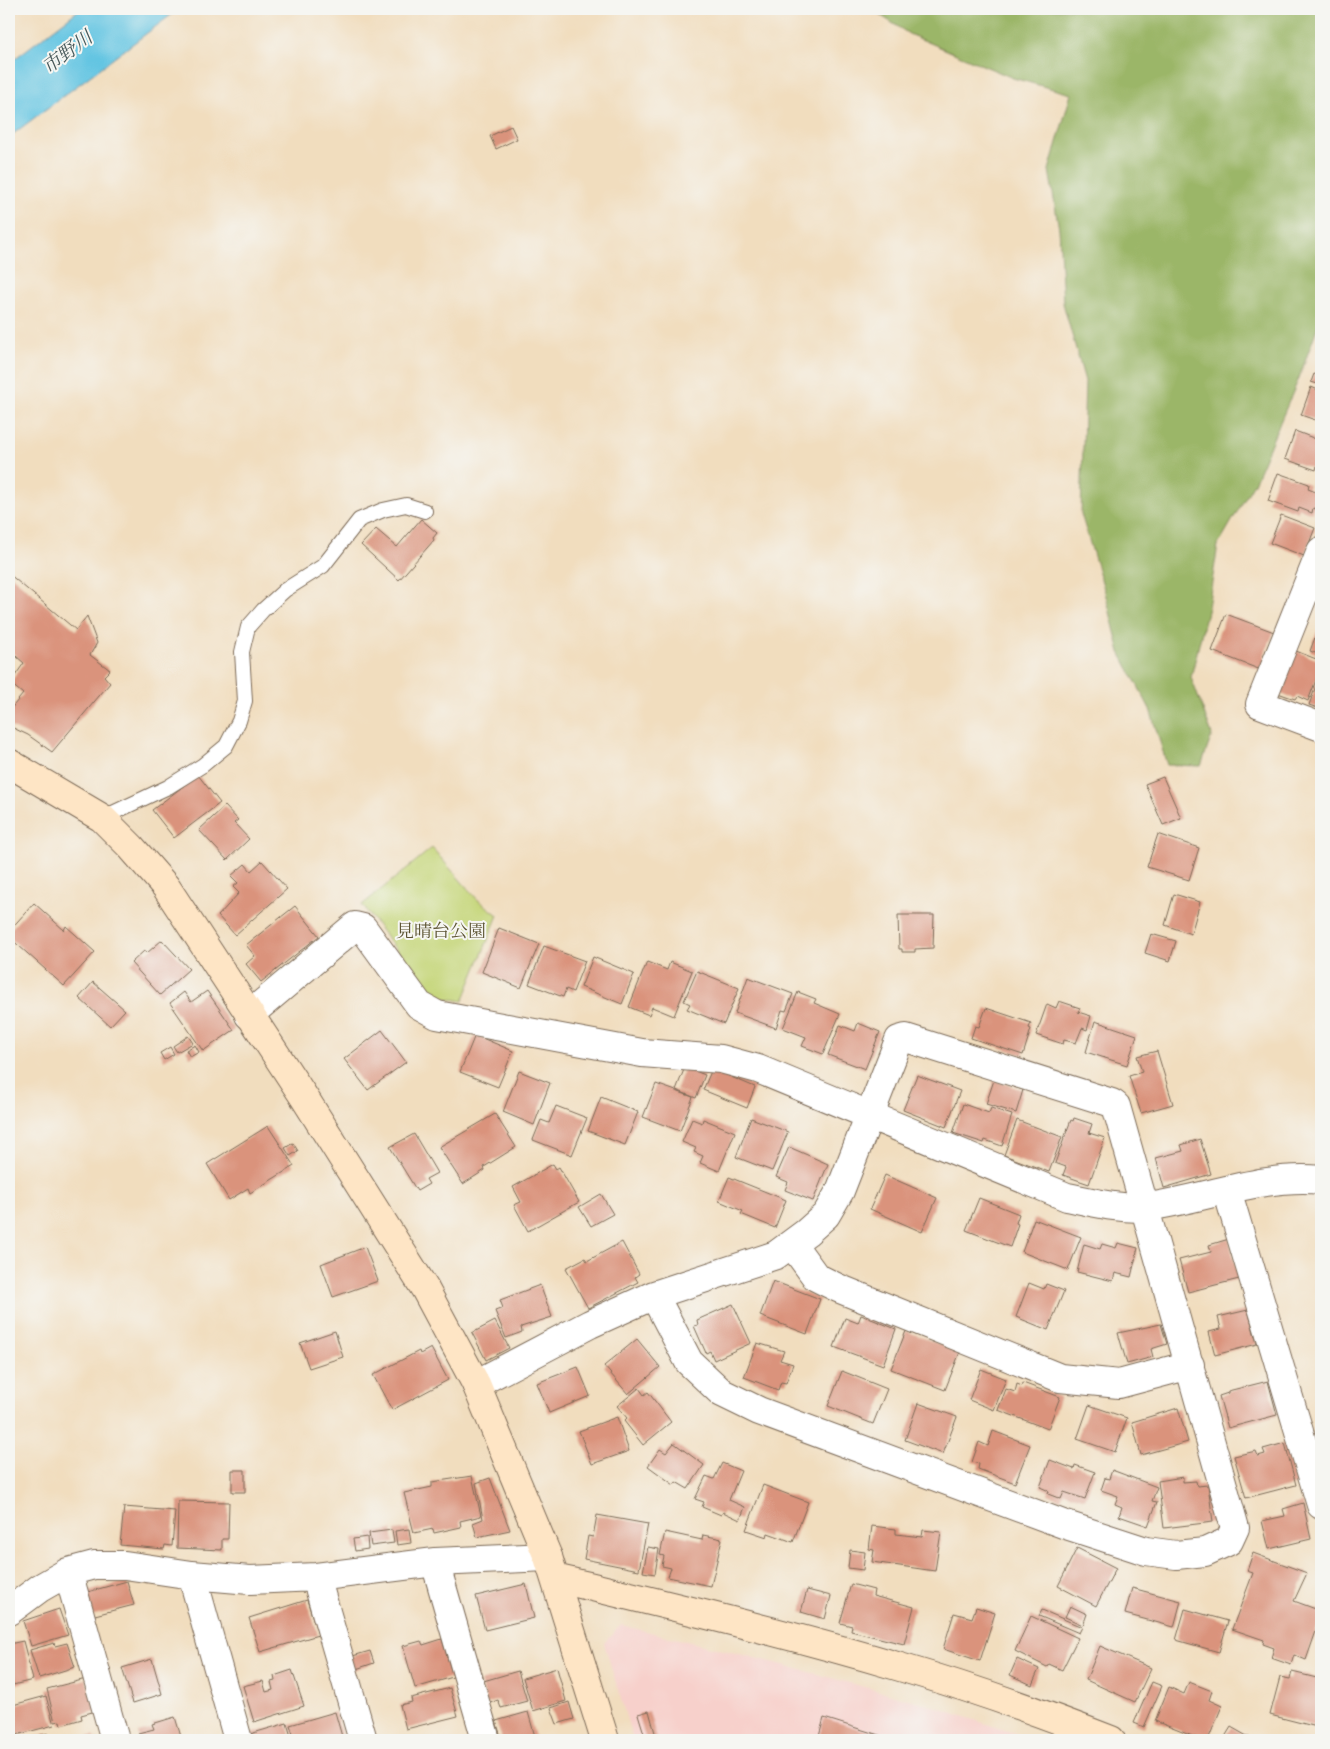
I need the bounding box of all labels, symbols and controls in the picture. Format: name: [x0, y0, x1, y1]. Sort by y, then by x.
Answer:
water label: 市野川: [37, 24, 99, 79]
park label: 見晴台公園: [396, 919, 486, 942]

